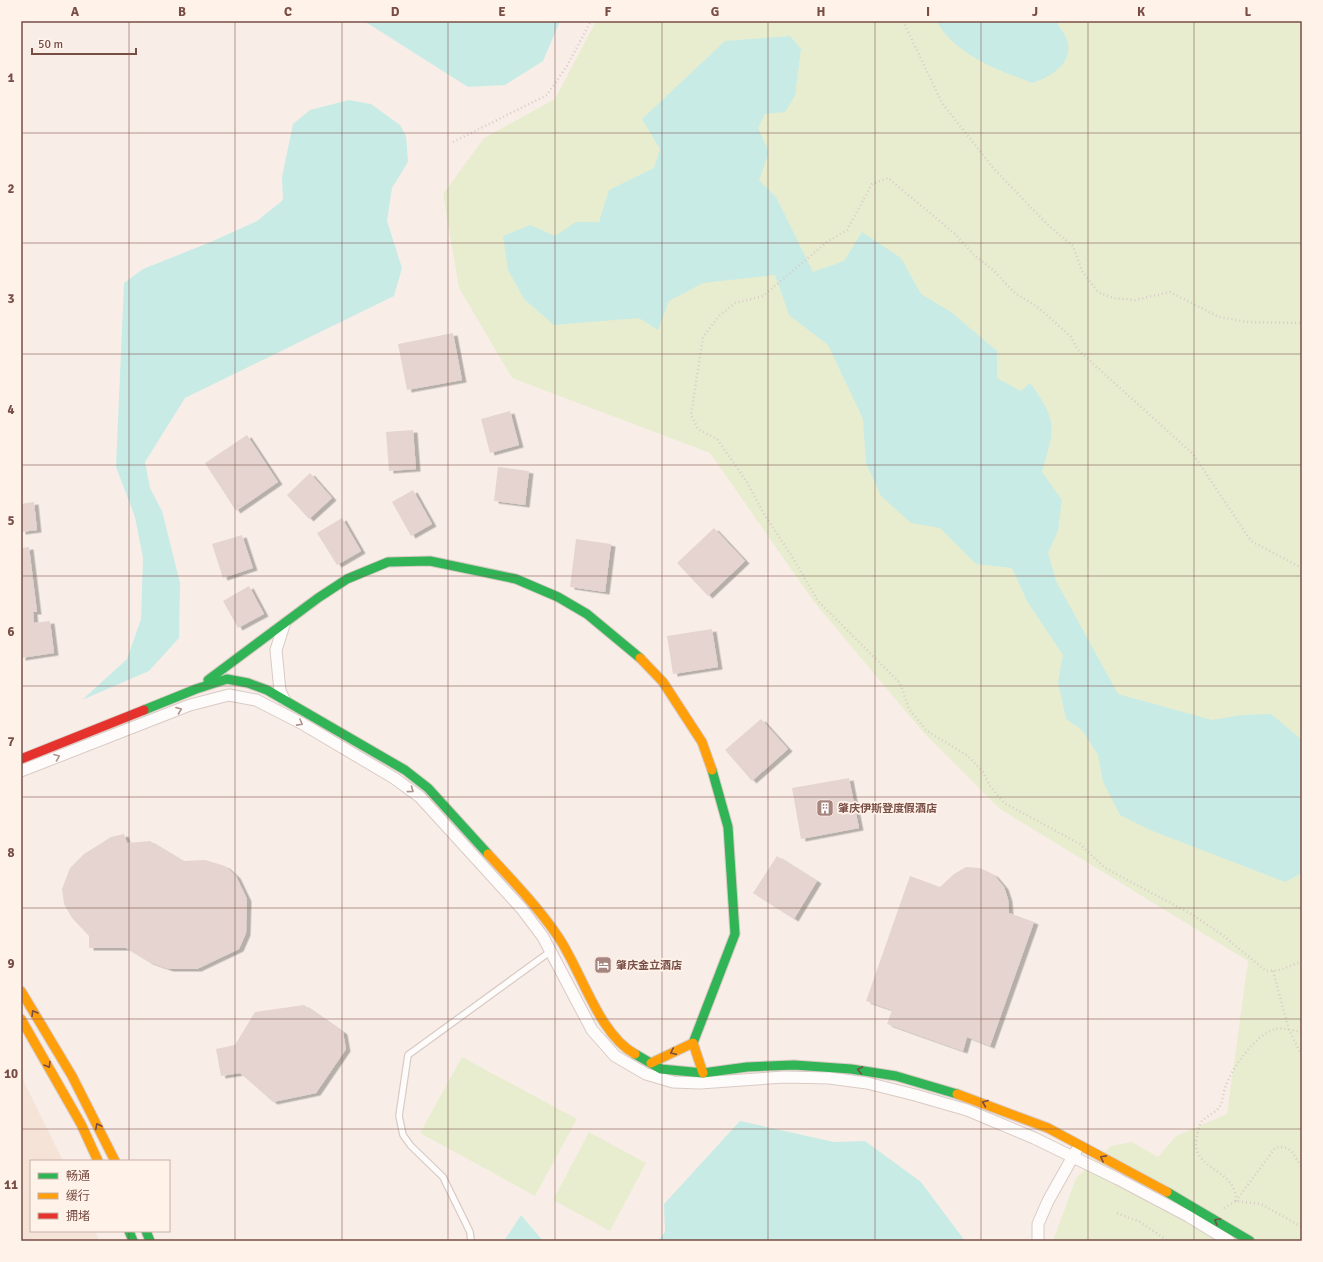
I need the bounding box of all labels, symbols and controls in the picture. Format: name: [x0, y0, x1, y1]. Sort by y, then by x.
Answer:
text: A: [71, 4, 80, 20]
text: B: [178, 4, 186, 20]
text: C: [284, 4, 292, 20]
text: D: [391, 4, 400, 20]
text: E: [498, 4, 506, 20]
text: F: [605, 4, 612, 20]
text: G: [711, 4, 719, 20]
text: H: [817, 4, 825, 20]
text: I: [926, 4, 930, 20]
text: J: [1032, 4, 1038, 20]
text: K: [1137, 4, 1145, 20]
text: L: [1245, 4, 1252, 20]
scale bar: [32, 30, 136, 56]
text: 50 m: [38, 37, 63, 52]
text: 1: [7, 70, 15, 86]
text: 2: [7, 181, 15, 197]
text: 3: [7, 291, 15, 307]
text: 4: [7, 402, 15, 418]
text: 5: [7, 513, 15, 529]
text: 6: [7, 624, 15, 640]
one-way arrow: [175, 706, 182, 714]
one-way arrow: [296, 719, 303, 726]
text: 7: [7, 734, 15, 750]
one-way arrow: [54, 753, 61, 761]
one-way arrow: [407, 785, 414, 792]
building icon: 肇庆伊斯登度假酒店: [815, 798, 835, 818]
place label: 肇庆伊斯登度假酒店: [838, 802, 937, 815]
text: 8: [7, 845, 15, 861]
hotel icon: 肇庆金立酒店: [593, 955, 613, 975]
text: 9: [7, 956, 15, 972]
place label: 肇庆金立酒店: [616, 959, 682, 972]
one-way arrow: [31, 1010, 39, 1017]
one-way arrow: [670, 1047, 677, 1055]
one-way arrow: [44, 1061, 51, 1068]
text: 10: [4, 1066, 18, 1082]
one-way arrow: [857, 1066, 863, 1075]
one-way arrow: [982, 1100, 990, 1108]
one-way arrow: [95, 1123, 102, 1130]
one-way arrow: [1100, 1155, 1107, 1162]
legend: [30, 1160, 170, 1232]
text: 畅通: [66, 1169, 90, 1184]
text: 11: [4, 1177, 18, 1193]
text: 缓行: [66, 1189, 90, 1204]
text: 拥堵: [66, 1209, 90, 1224]
one-way arrow: [1214, 1218, 1221, 1225]

